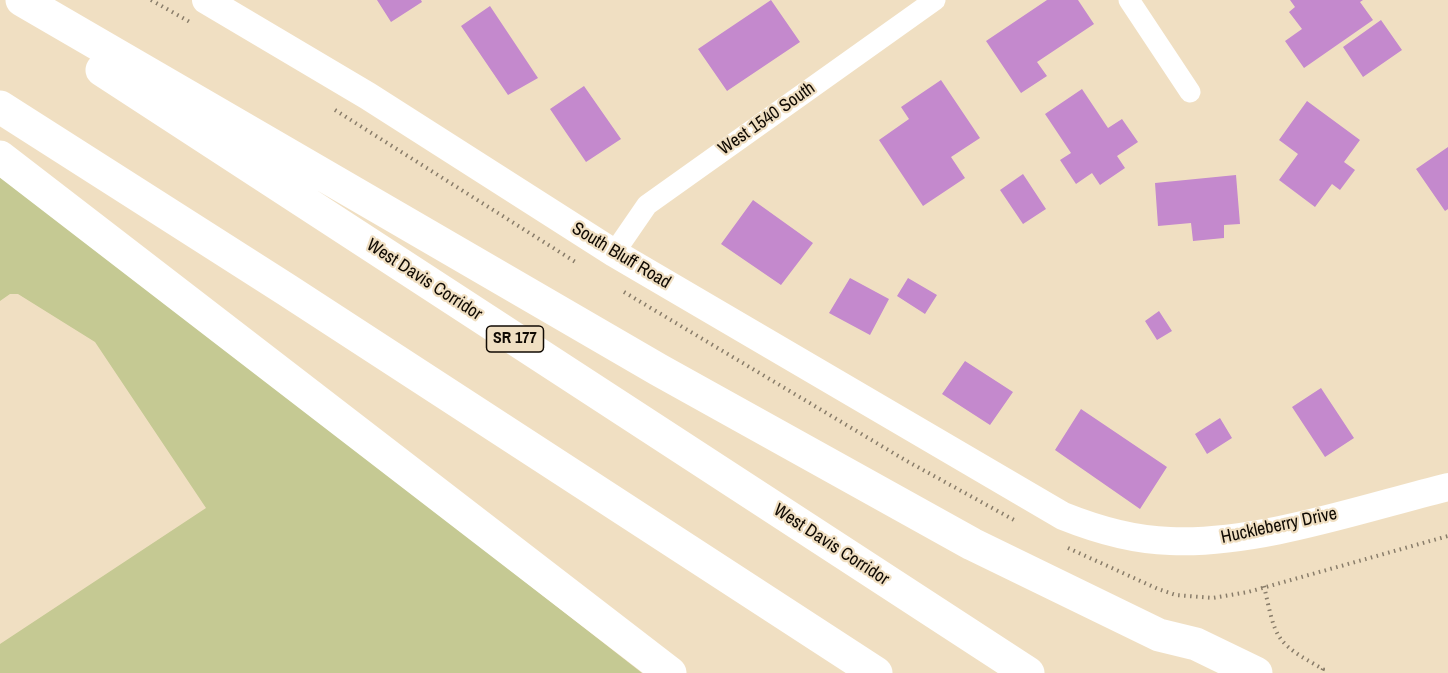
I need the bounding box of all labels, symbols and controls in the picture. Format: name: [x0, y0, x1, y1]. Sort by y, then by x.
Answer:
street label: West 1540 South: [715, 78, 819, 160]
street label: South Bluff Road: [568, 218, 674, 294]
street label: West Davis Corridor: [362, 235, 486, 325]
road number: SR 177: [486, 326, 544, 352]
street label: West Davis Corridor: [769, 500, 893, 590]
street label: Huckleberry Drive: [1219, 503, 1339, 549]

